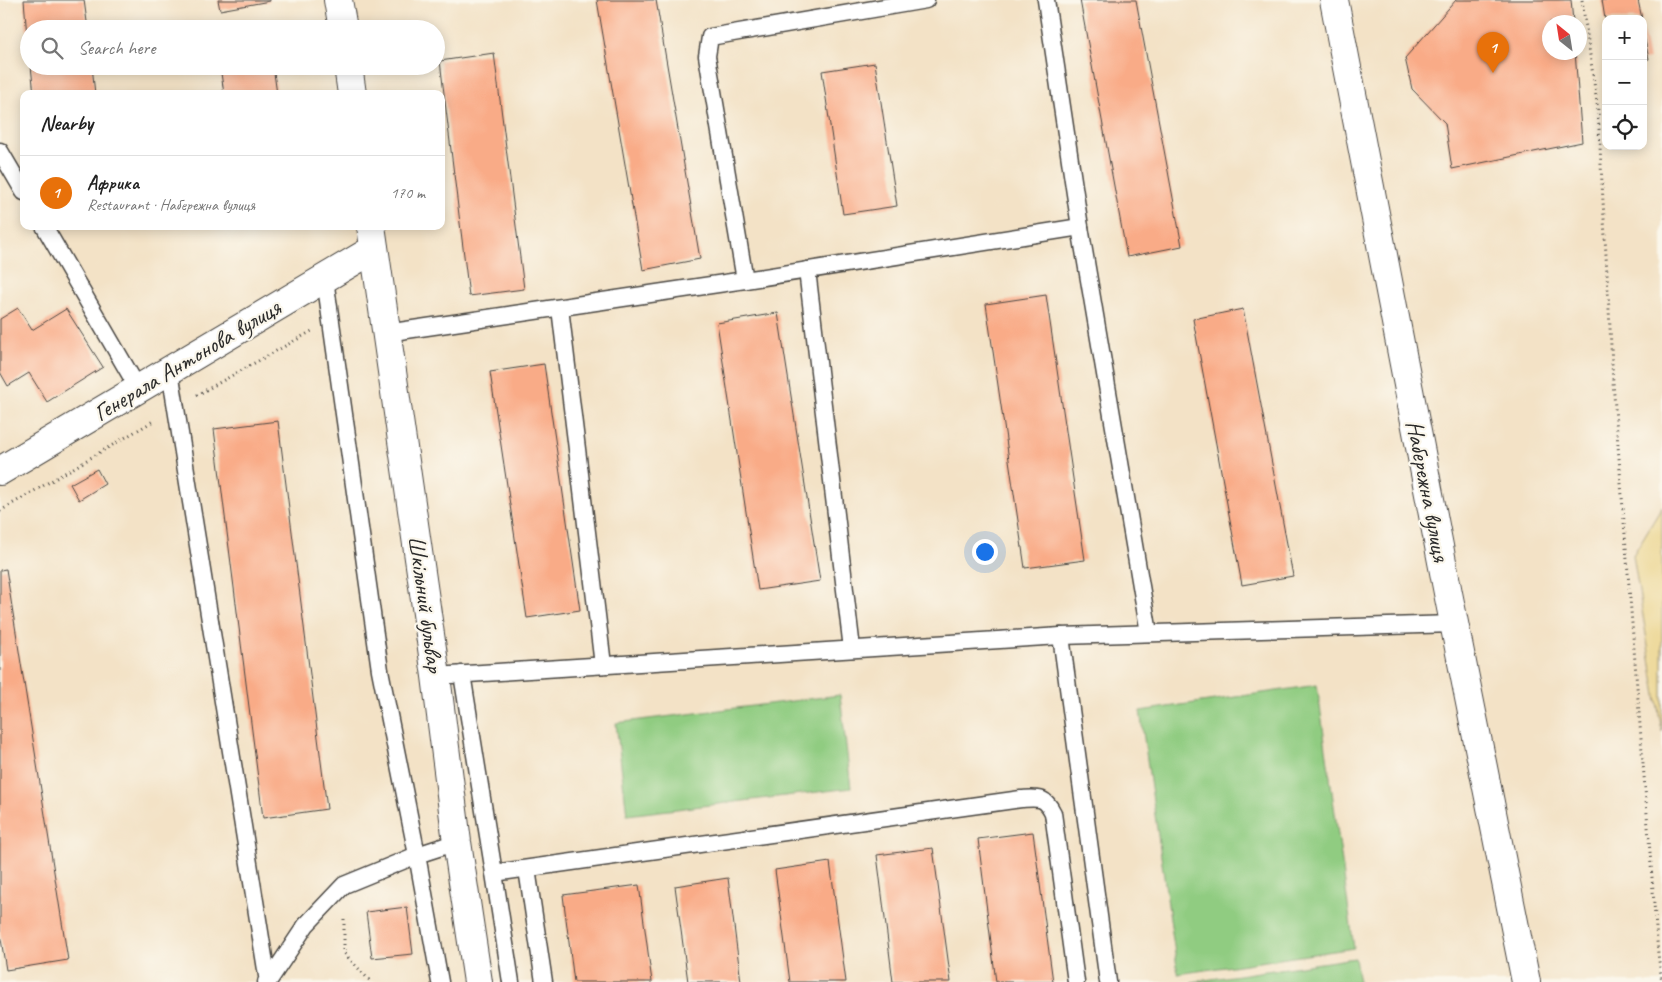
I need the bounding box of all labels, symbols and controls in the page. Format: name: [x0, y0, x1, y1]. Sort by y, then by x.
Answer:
north arrow: [1542, 15, 1587, 60]
map controls: [1602, 15, 1647, 150]
button: +: [1602, 15, 1647, 60]
search box: [20, 20, 445, 75]
pin: 1: [1477, 32, 1509, 73]
icon: search: [38, 34, 66, 62]
text: Search here: [78, 36, 155, 60]
button: −: [1602, 60, 1647, 105]
button: locate: [1602, 105, 1647, 150]
text: Nearby: [40, 110, 93, 136]
text: Африка: [87, 171, 139, 195]
text: 1: [52, 183, 60, 203]
text: 170 m: [391, 183, 425, 203]
text: Restaurant · Набережна вулиця: [87, 195, 255, 215]
street label: Генерала Антонова вулиця: [88, 292, 287, 428]
street label: Набережна вулиця: [1400, 418, 1457, 565]
street label: Шкільний бульвар: [402, 534, 451, 676]
your location: [972, 539, 998, 565]

